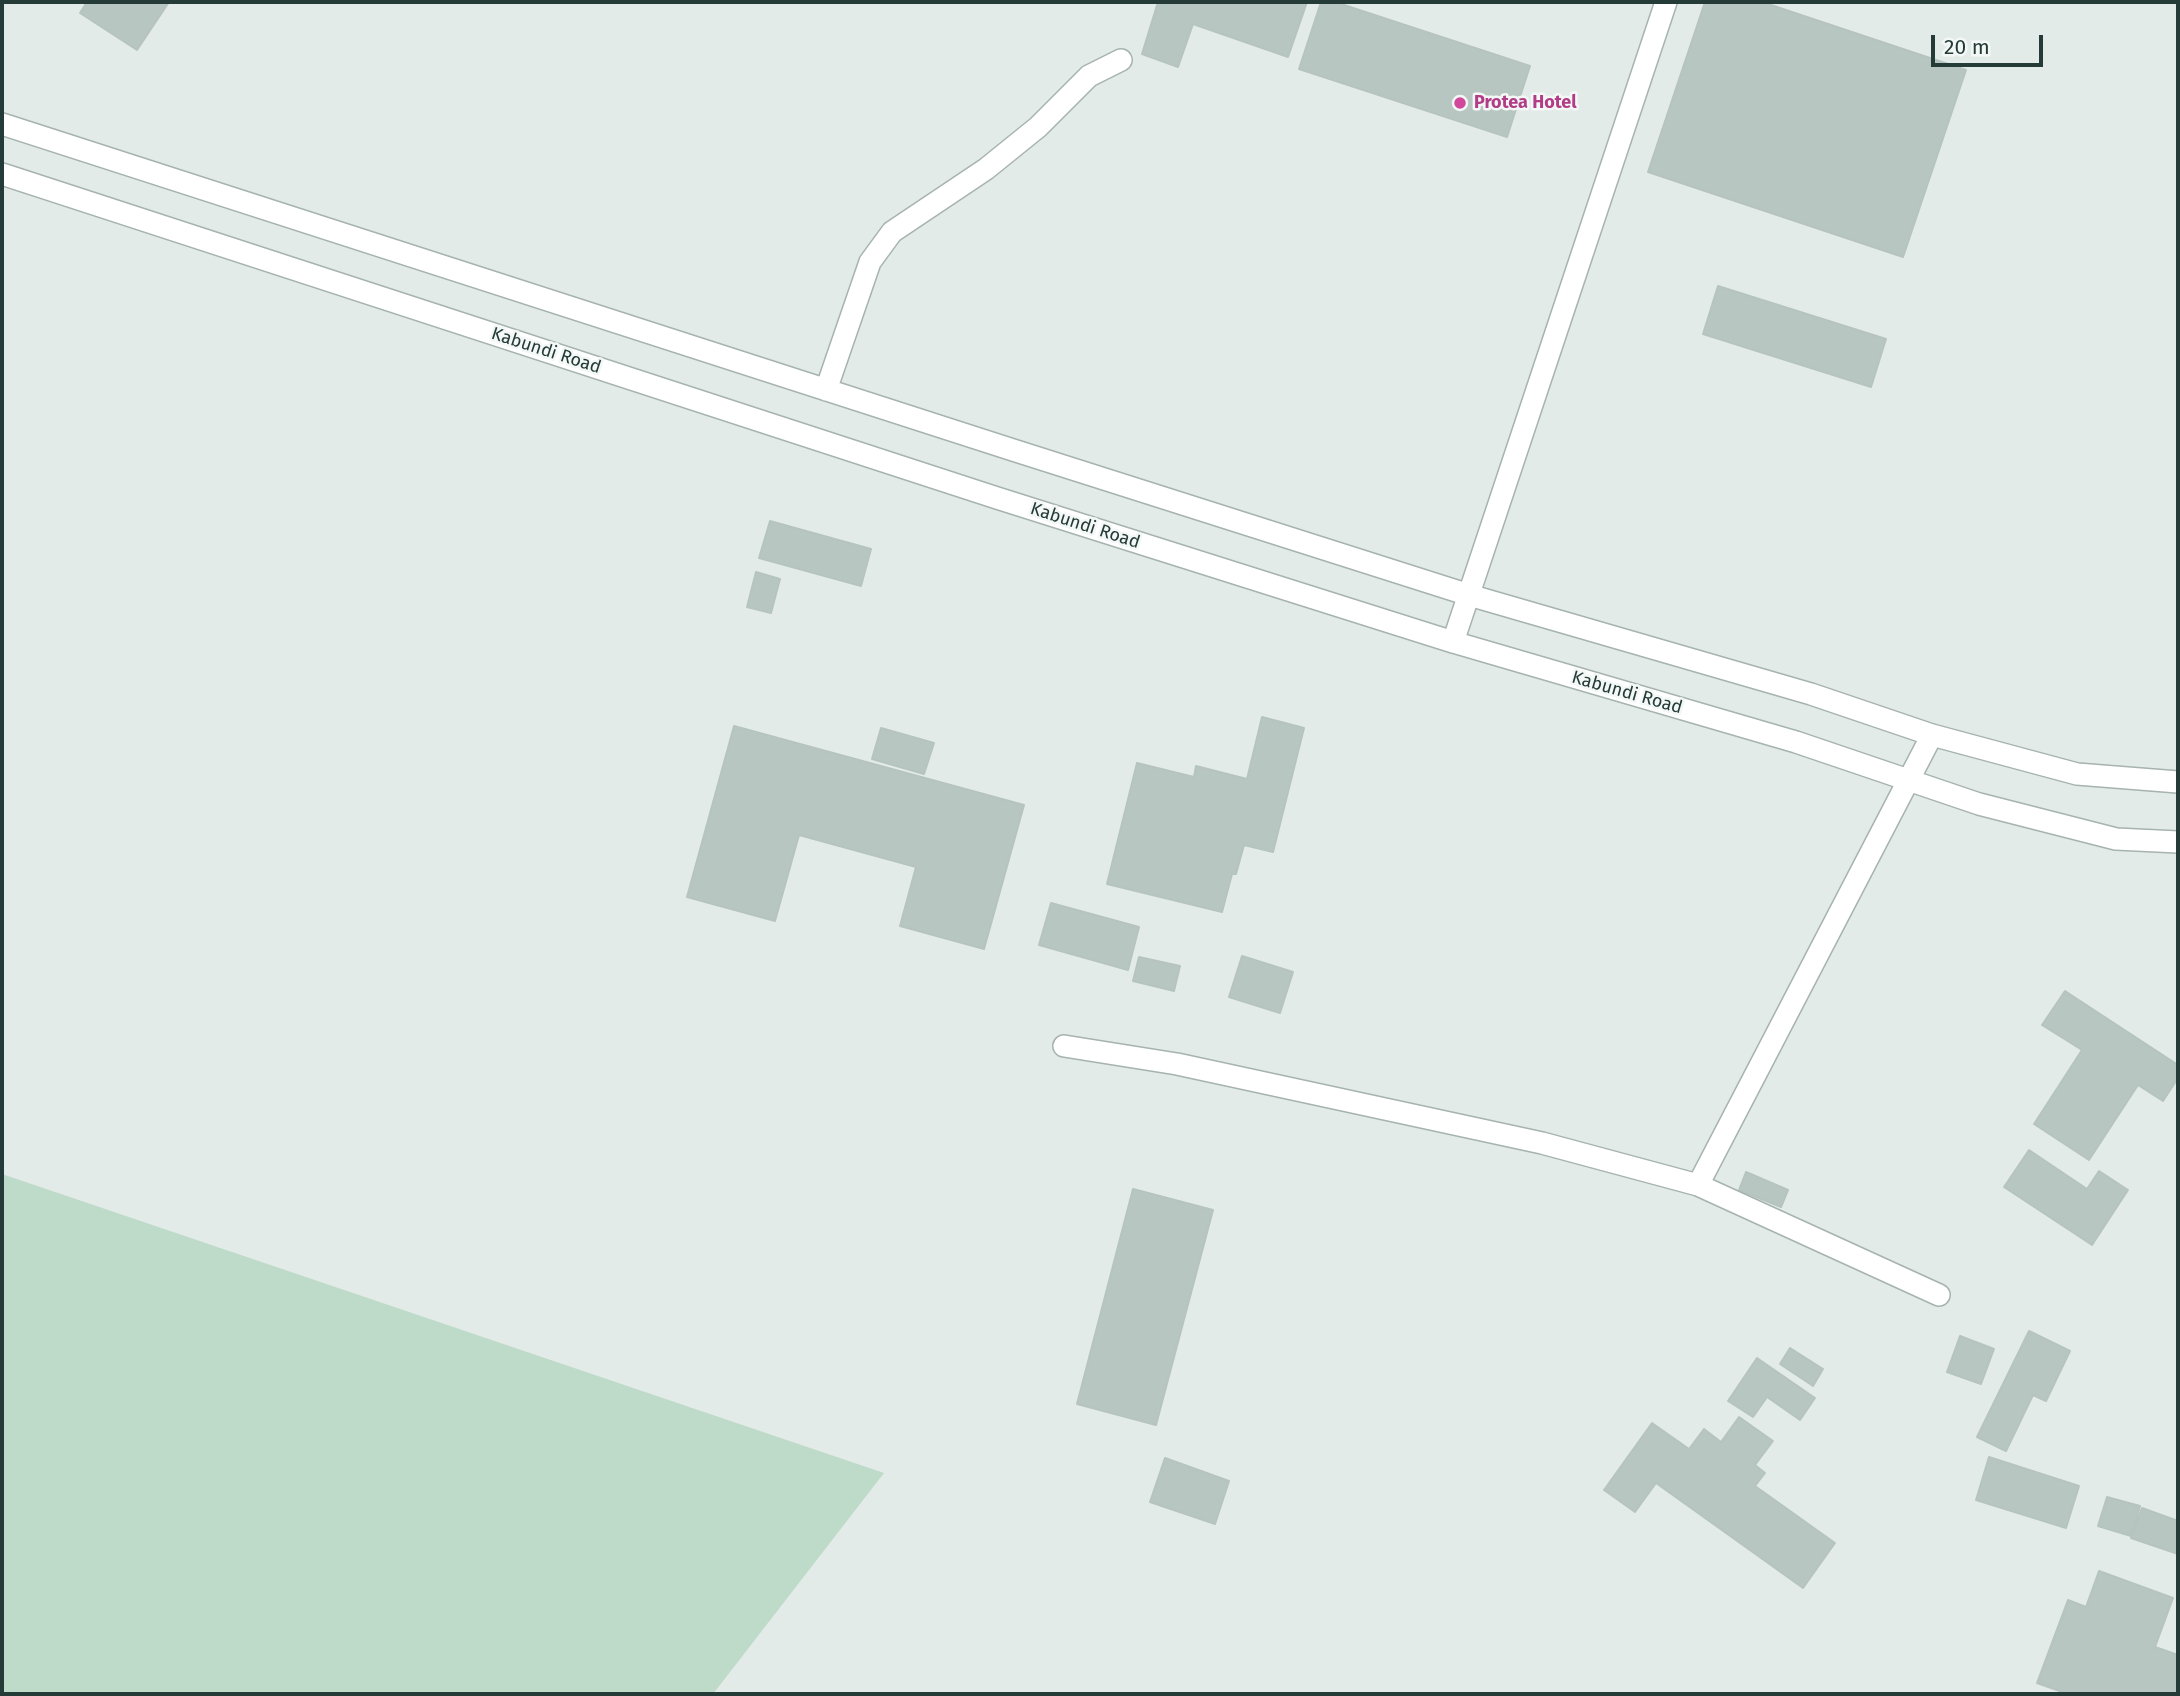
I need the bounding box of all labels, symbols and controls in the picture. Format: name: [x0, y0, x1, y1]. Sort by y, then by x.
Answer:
scale bar: [1935, 21, 2047, 65]
text: 20 m: [1944, 34, 1990, 60]
place label: Protea Hotel: [1474, 92, 1577, 114]
marker: Protea Hotel: [1452, 95, 1468, 111]
street label: Kabundi Road: [488, 323, 604, 379]
street label: Kabundi Road: [1027, 498, 1143, 554]
street label: Kabundi Road: [1569, 667, 1685, 719]

